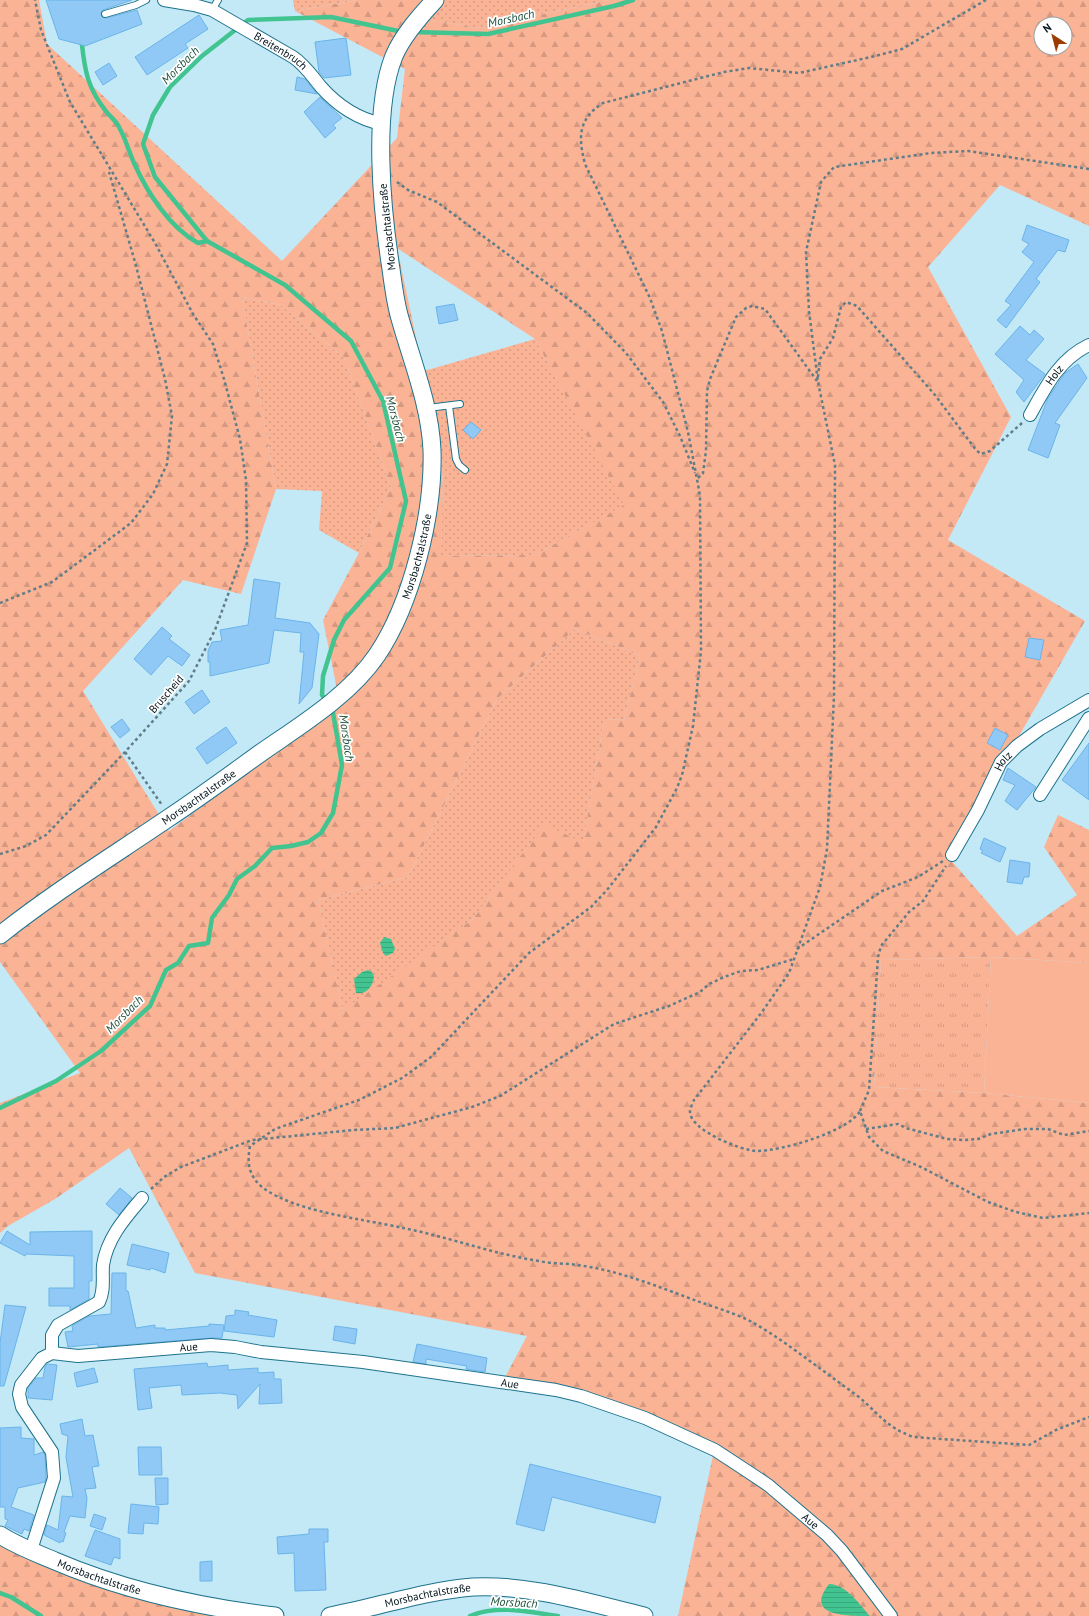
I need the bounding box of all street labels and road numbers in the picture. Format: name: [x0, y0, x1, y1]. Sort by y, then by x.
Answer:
street label: Breitenbruch: [251, 29, 311, 73]
street label: Morsbachtalstraße: [375, 182, 399, 271]
street label: Holz: [1042, 362, 1066, 387]
street label: Morsbachtalstraße: [399, 512, 434, 601]
street label: Bruscheid: [146, 672, 186, 716]
street label: Holz: [991, 748, 1015, 773]
street label: Morsbachtalstraße: [159, 766, 239, 828]
street label: Aue: [179, 1339, 199, 1355]
street label: Aue: [500, 1375, 520, 1392]
street label: Aue: [799, 1510, 822, 1532]
street label: Morsbachtalstraße: [55, 1556, 143, 1598]
street label: Morsbachtalstraße: [383, 1580, 472, 1610]

